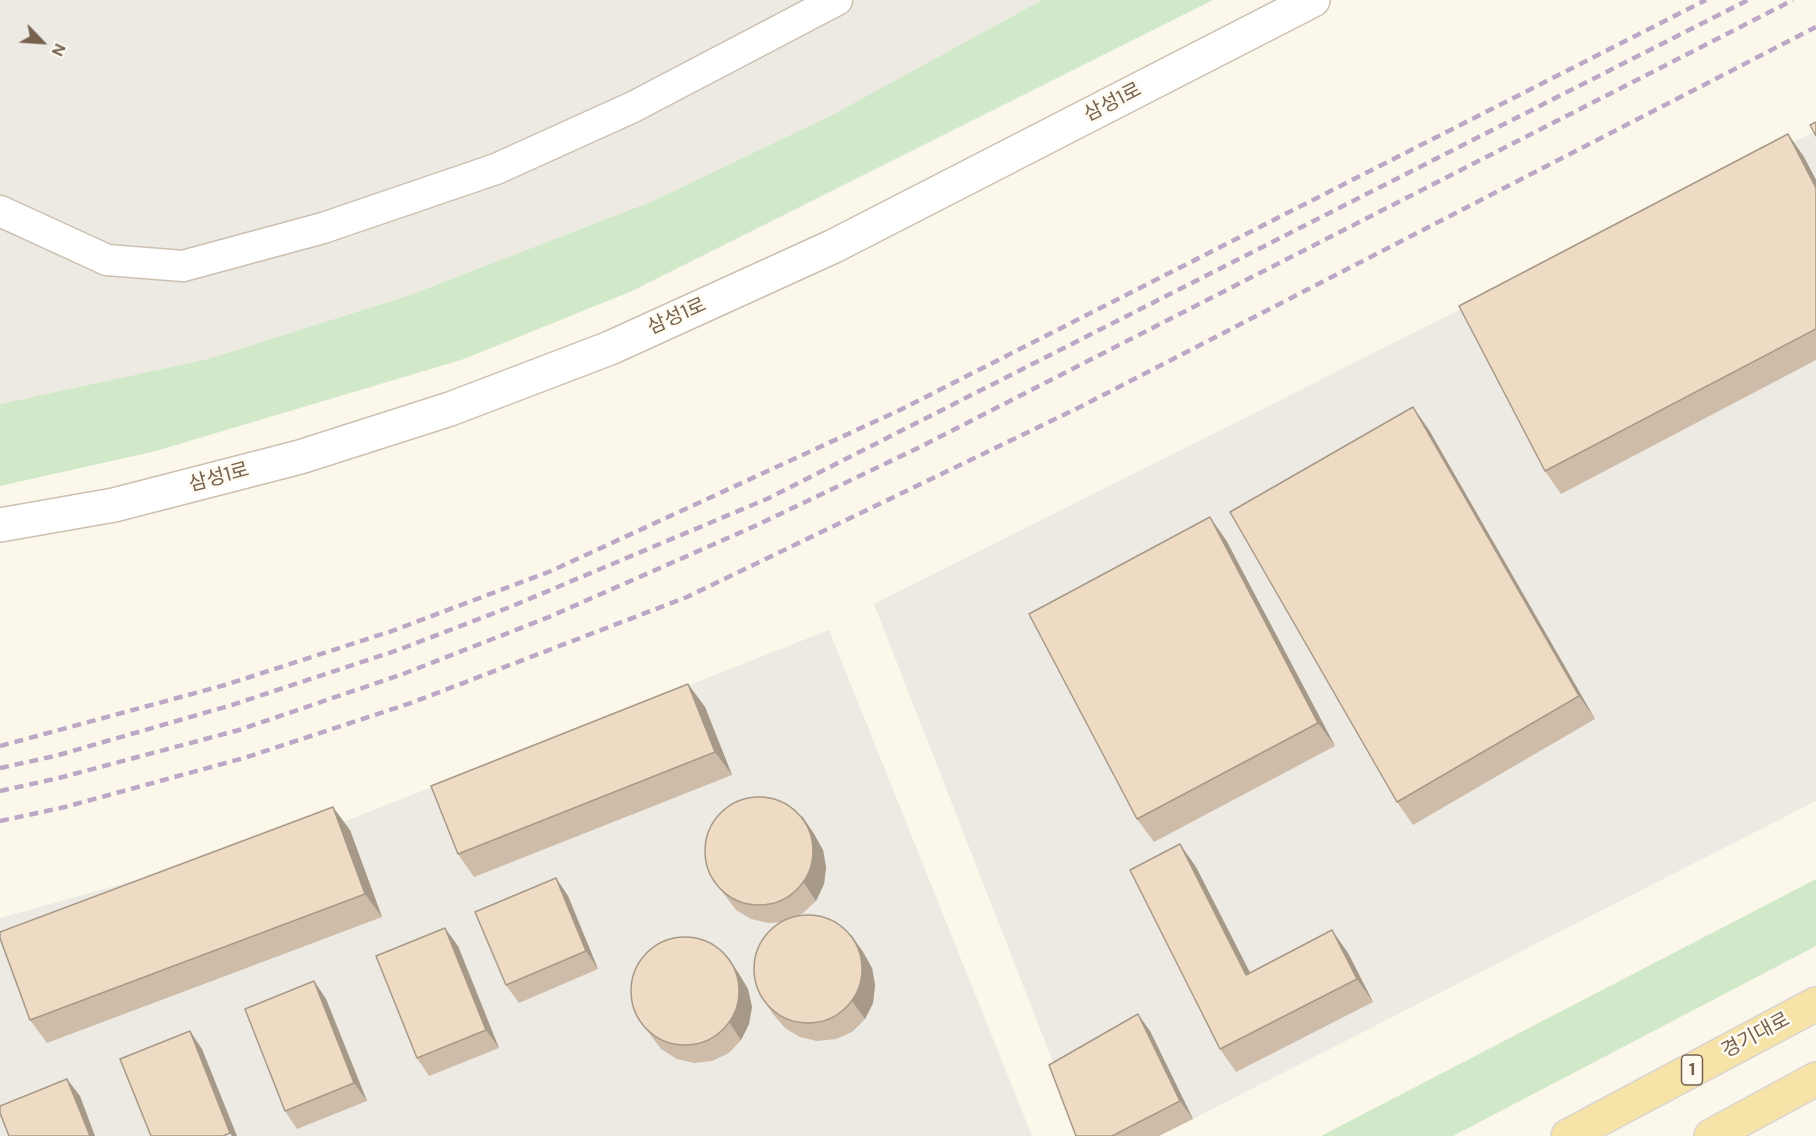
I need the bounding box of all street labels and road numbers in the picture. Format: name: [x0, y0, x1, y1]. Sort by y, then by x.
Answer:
street label: 삼성1로: [1080, 78, 1146, 128]
street label: 삼성1로: [644, 294, 710, 340]
street label: 삼성1로: [186, 458, 252, 498]
street label: 경기대로: [1718, 1008, 1794, 1064]
road number: 1: [1682, 1055, 1702, 1085]

